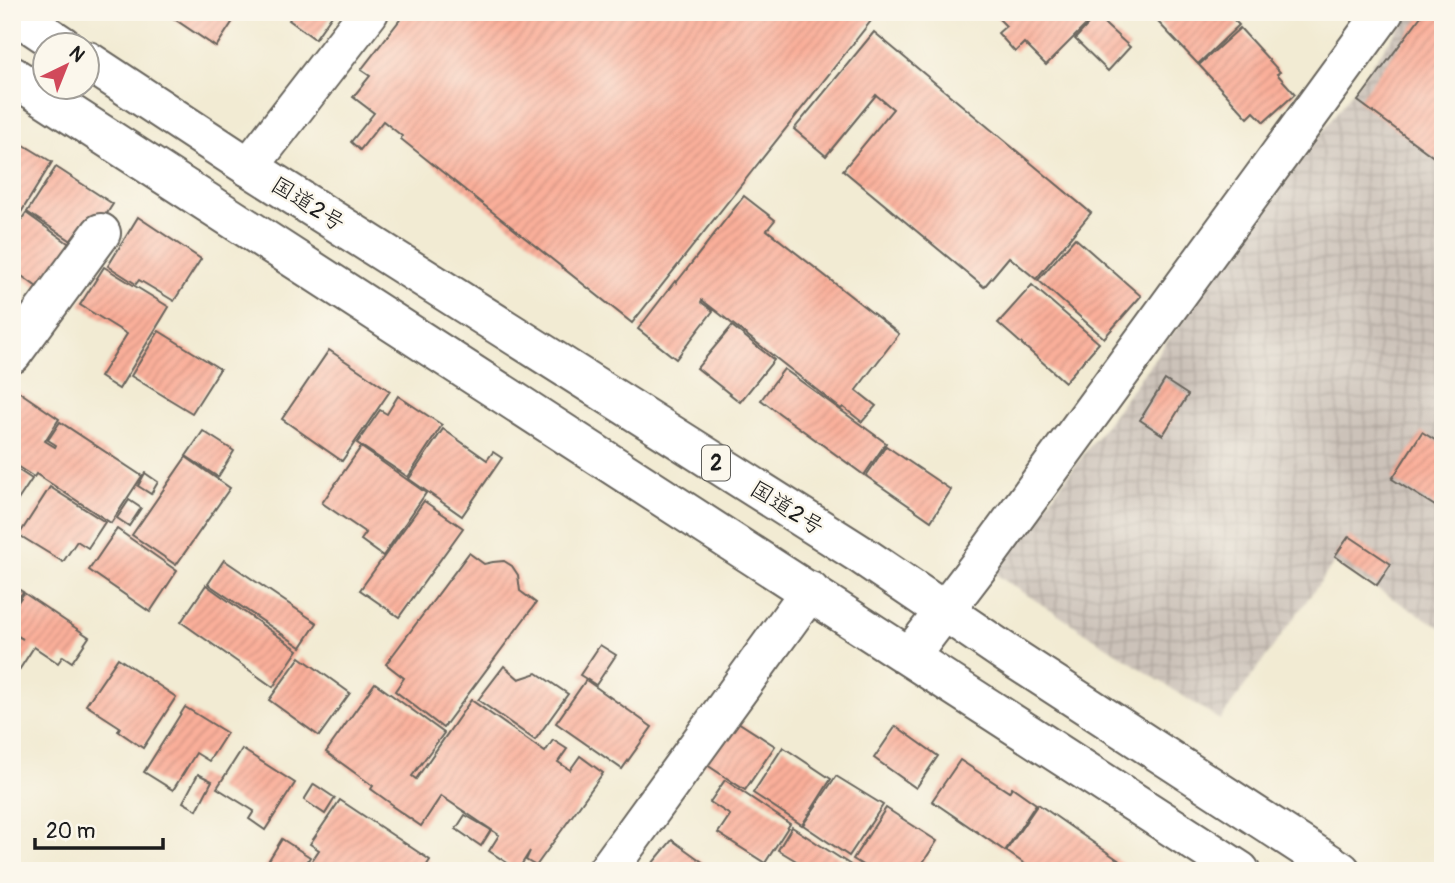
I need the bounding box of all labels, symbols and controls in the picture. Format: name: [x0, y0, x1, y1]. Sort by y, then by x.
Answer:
north arrow: [32, 32, 102, 102]
text: N: [64, 41, 90, 68]
street label: 国道2号: [266, 170, 350, 238]
road number: 2: [702, 446, 730, 480]
street label: 国道2号: [745, 474, 829, 542]
scale bar: [35, 806, 163, 850]
text: 20 m: [46, 818, 95, 845]

